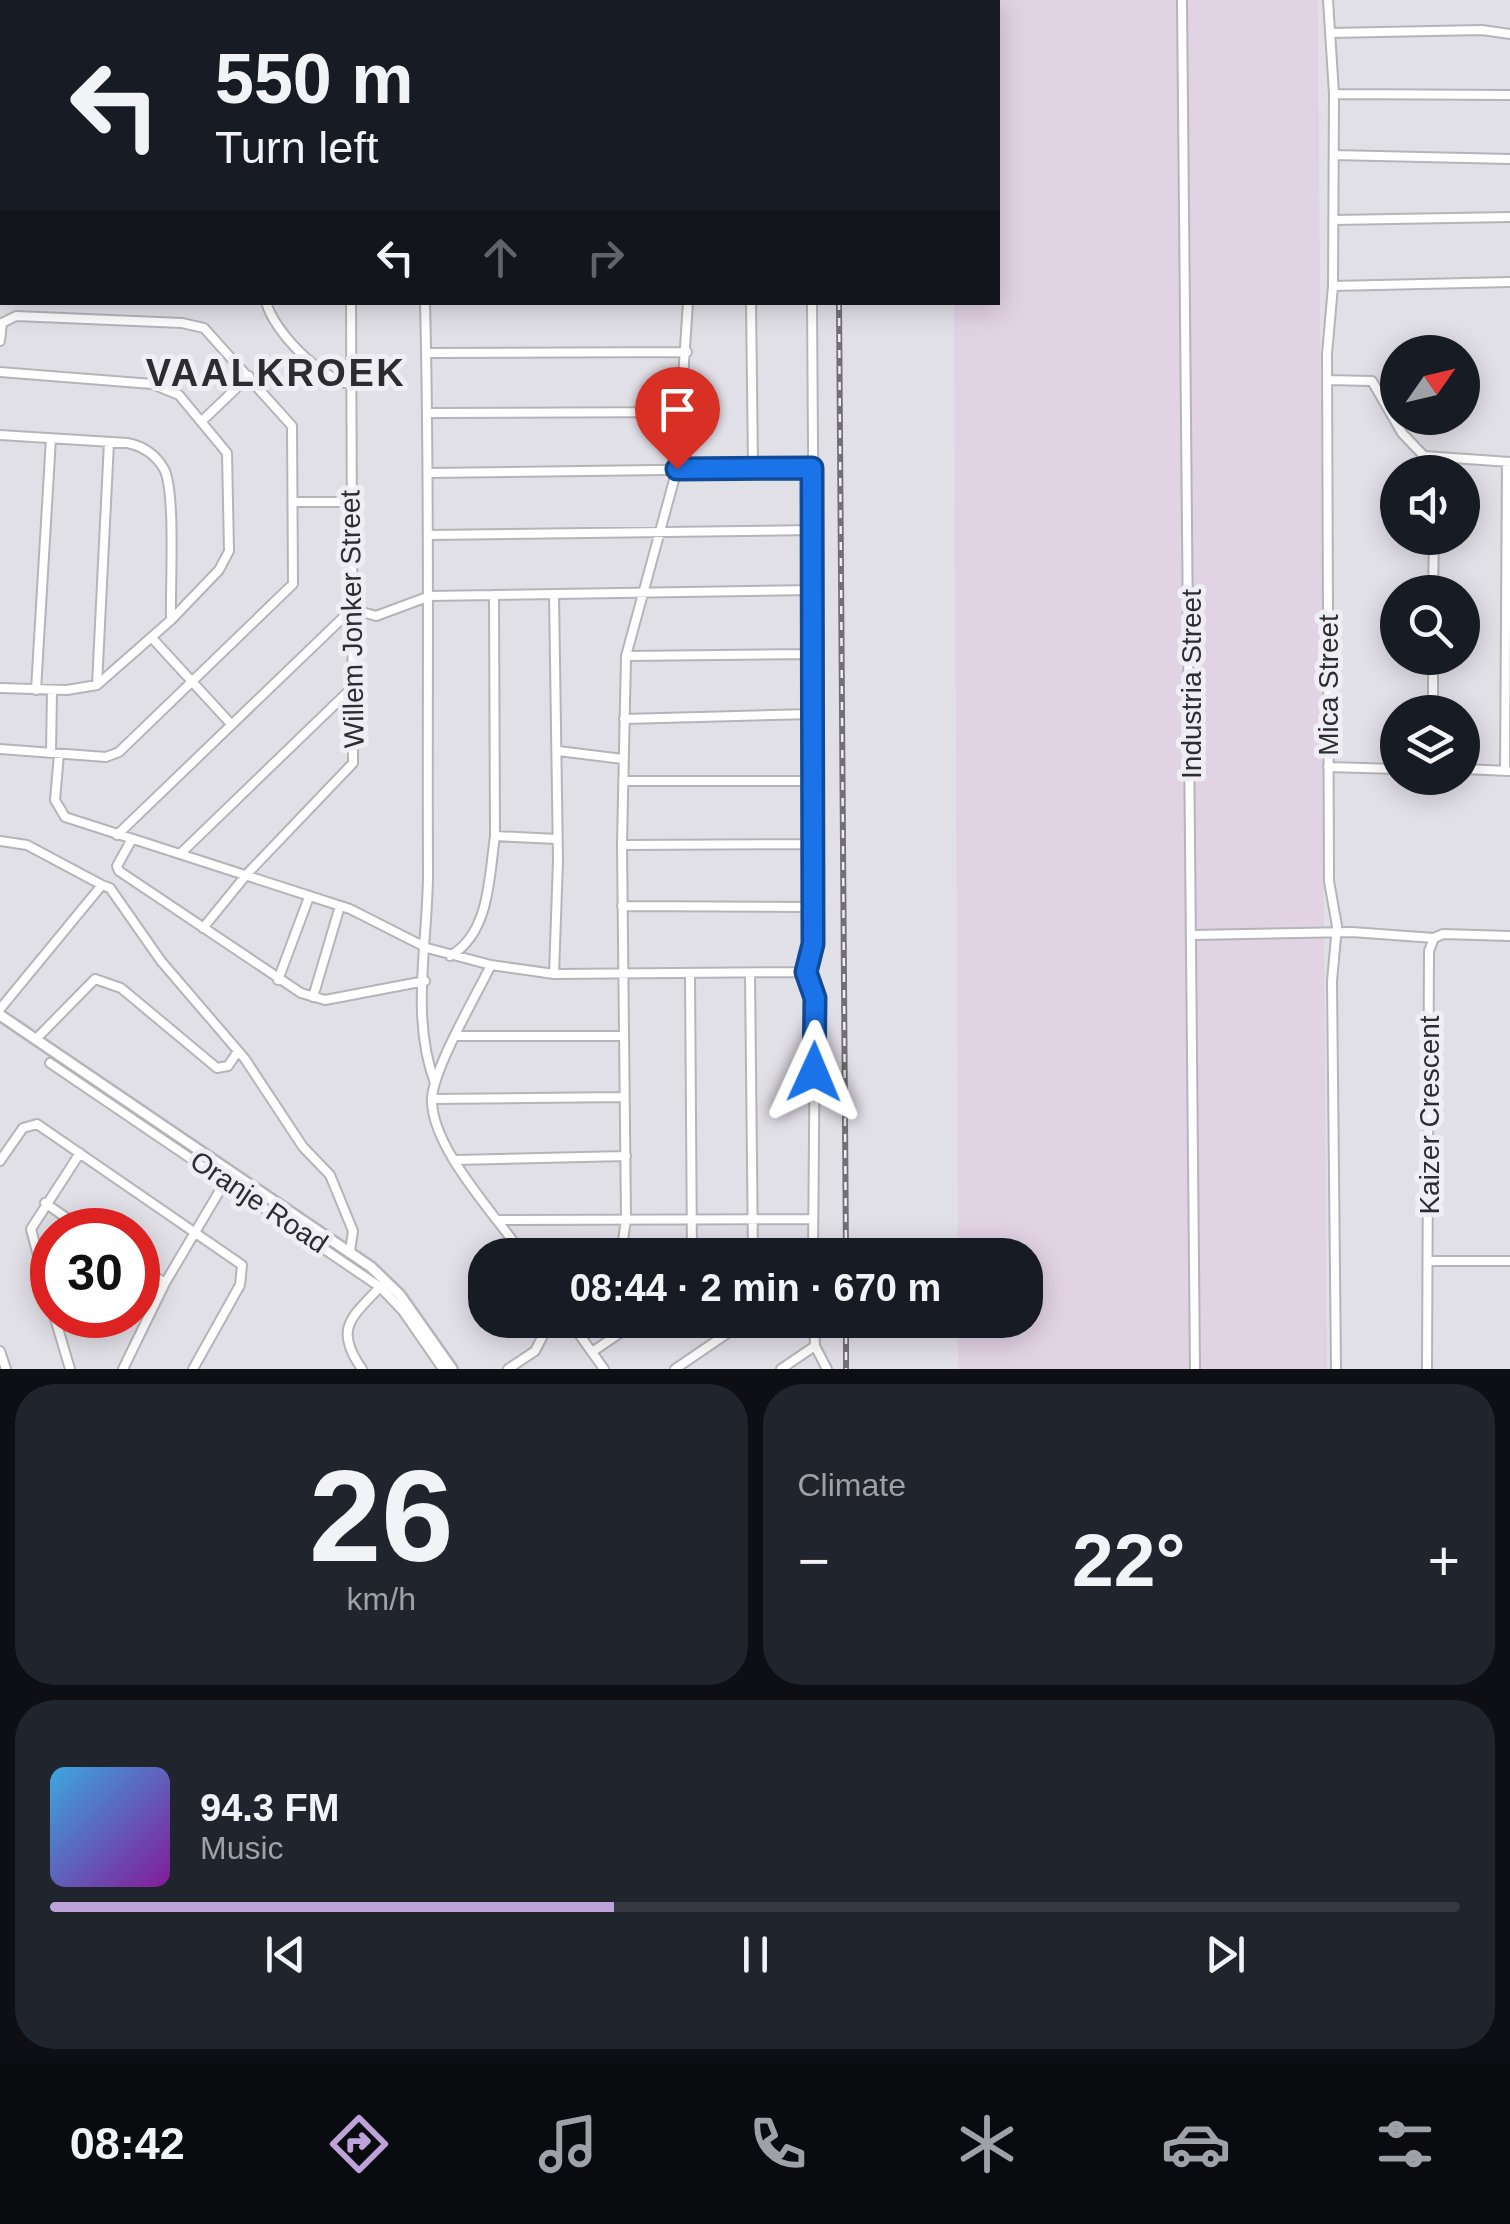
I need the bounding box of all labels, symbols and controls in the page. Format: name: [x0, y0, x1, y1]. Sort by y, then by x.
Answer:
icon: left: [50, 40, 180, 170]
text: 550 m: [215, 40, 413, 118]
text: Turn left: [215, 122, 378, 173]
icon: left: [368, 230, 423, 285]
icon: ahead: [473, 230, 528, 285]
icon: right: [578, 230, 633, 285]
north arrow: [1380, 335, 1480, 435]
map controls: [1380, 335, 1480, 795]
district label: VAALKROEK: [146, 352, 406, 394]
pin: [635, 367, 720, 470]
icon: arrive: [650, 382, 705, 437]
button: sound: [1380, 455, 1480, 555]
street label: Willem Jonker Street: [334, 489, 370, 748]
button: search: [1380, 575, 1480, 675]
street label: Industria Street: [1176, 589, 1207, 779]
street label: Mica Street: [1313, 614, 1344, 756]
button: layers: [1380, 695, 1480, 795]
street label: Kaizer Crescent: [1414, 1015, 1445, 1215]
position arrow: [762, 1020, 866, 1124]
street label: Oranje Road: [185, 1145, 333, 1259]
speed limit sign: 30: [30, 1208, 160, 1338]
text: 08:44 · 2 min · 670 m: [570, 1267, 941, 1309]
text: 26: [309, 1443, 454, 1589]
text: Climate: [798, 1467, 906, 1503]
text: 22°: [1072, 1518, 1185, 1602]
text: −: [798, 1530, 830, 1592]
text: +: [1428, 1530, 1460, 1592]
text: km/h: [347, 1581, 416, 1617]
text: 94.3 FM: [200, 1787, 339, 1829]
text: Music: [200, 1830, 284, 1866]
icon: previous: [258, 1927, 313, 1982]
icon: pause: [728, 1927, 783, 1982]
icon: next: [1198, 1927, 1253, 1982]
icon: directions: [324, 2109, 394, 2179]
icon: music: [533, 2109, 603, 2179]
icon: phone: [743, 2109, 813, 2179]
icon: climate: [952, 2109, 1022, 2179]
icon: car: [1161, 2109, 1231, 2179]
icon: filters: [1370, 2109, 1440, 2179]
text: 08:42: [70, 2118, 185, 2169]

